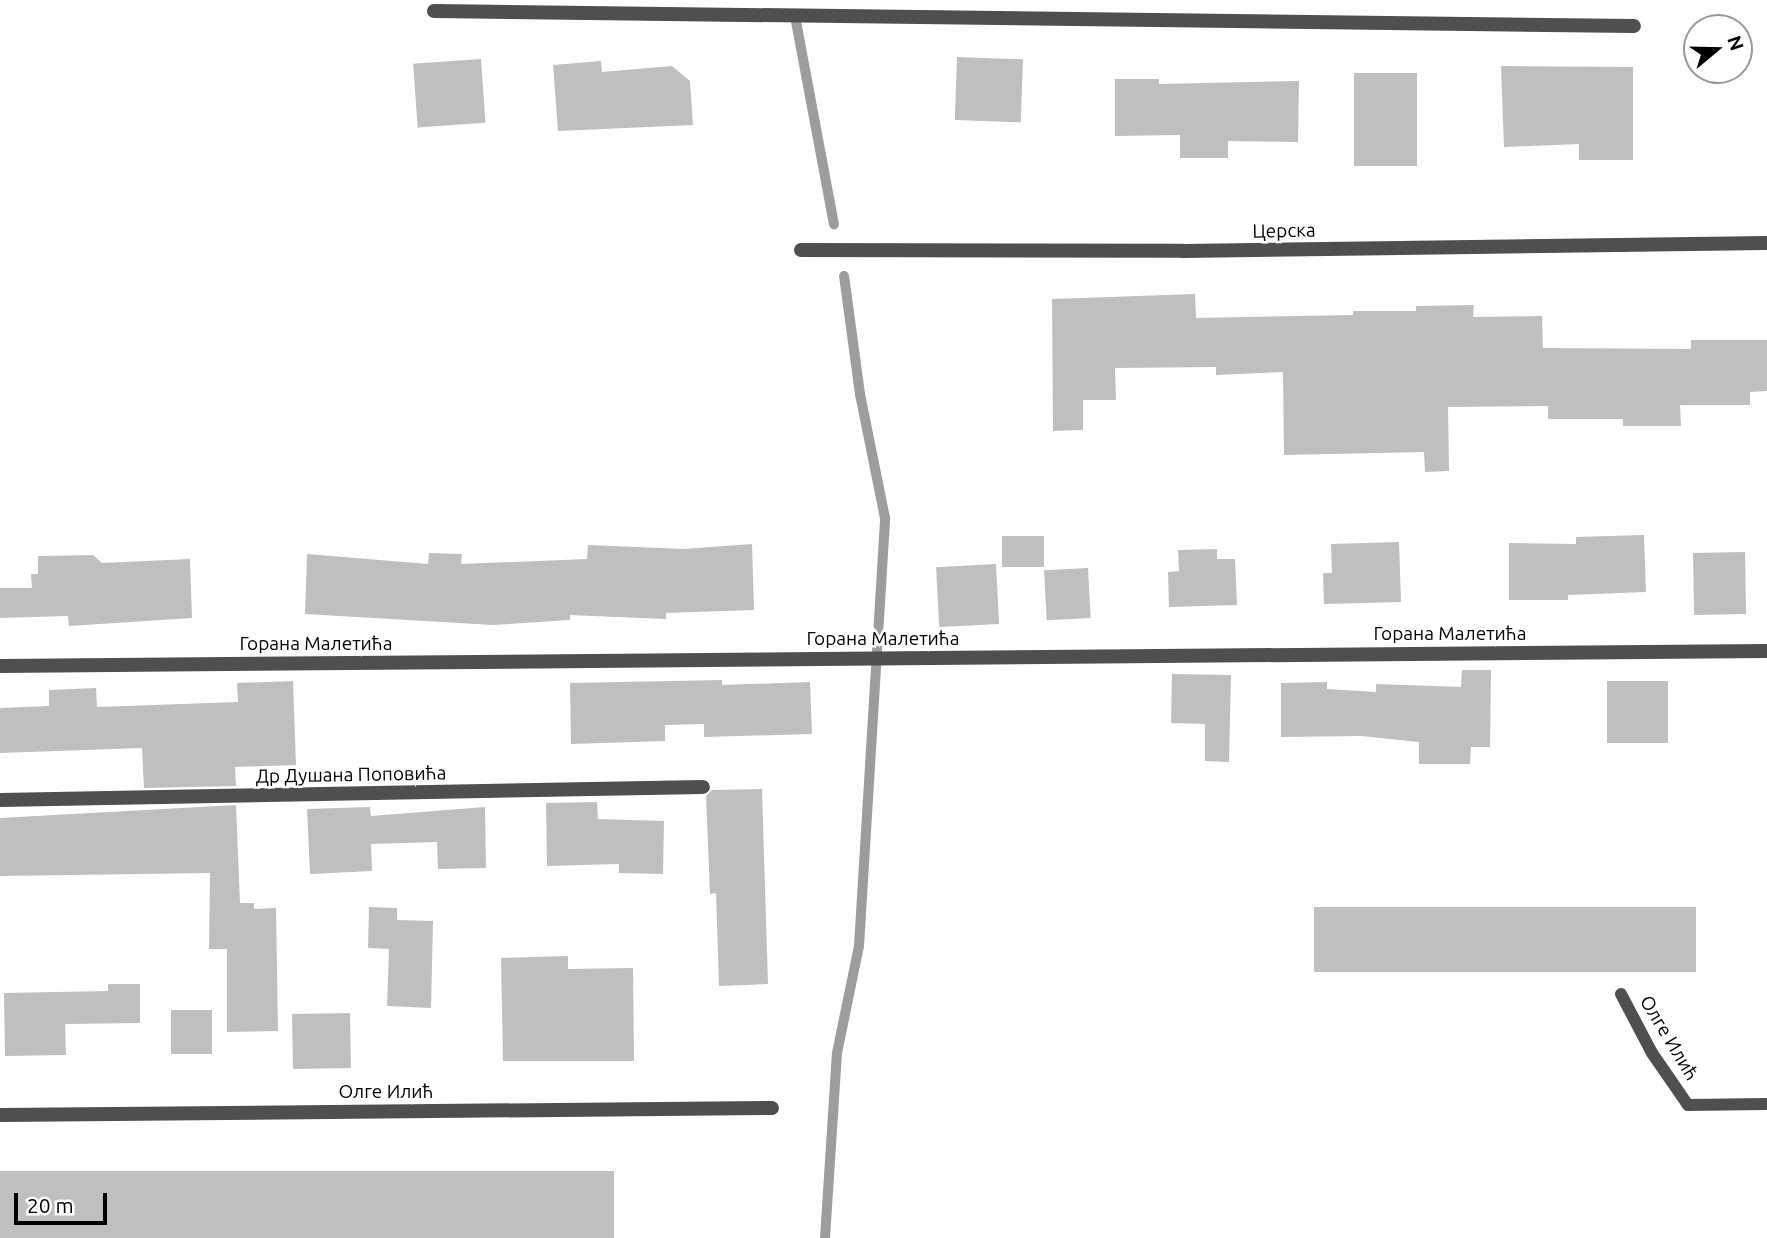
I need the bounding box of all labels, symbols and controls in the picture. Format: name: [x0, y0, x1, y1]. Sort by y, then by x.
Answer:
north arrow: [1683, 14, 1753, 84]
text: N: [1723, 33, 1749, 53]
street label: Церска: [1252, 219, 1316, 243]
street label: Горана Малетића: [1374, 623, 1526, 645]
street label: Горана Малетића: [807, 628, 959, 650]
street label: Горана Малетића: [240, 633, 392, 655]
street label: Др Душана Поповића: [255, 762, 447, 788]
street label: Олге Илић: [1635, 991, 1703, 1085]
street label: Олге Илић: [339, 1081, 433, 1103]
scale bar: [18, 1178, 110, 1222]
text: 20 m: [27, 1193, 74, 1217]

